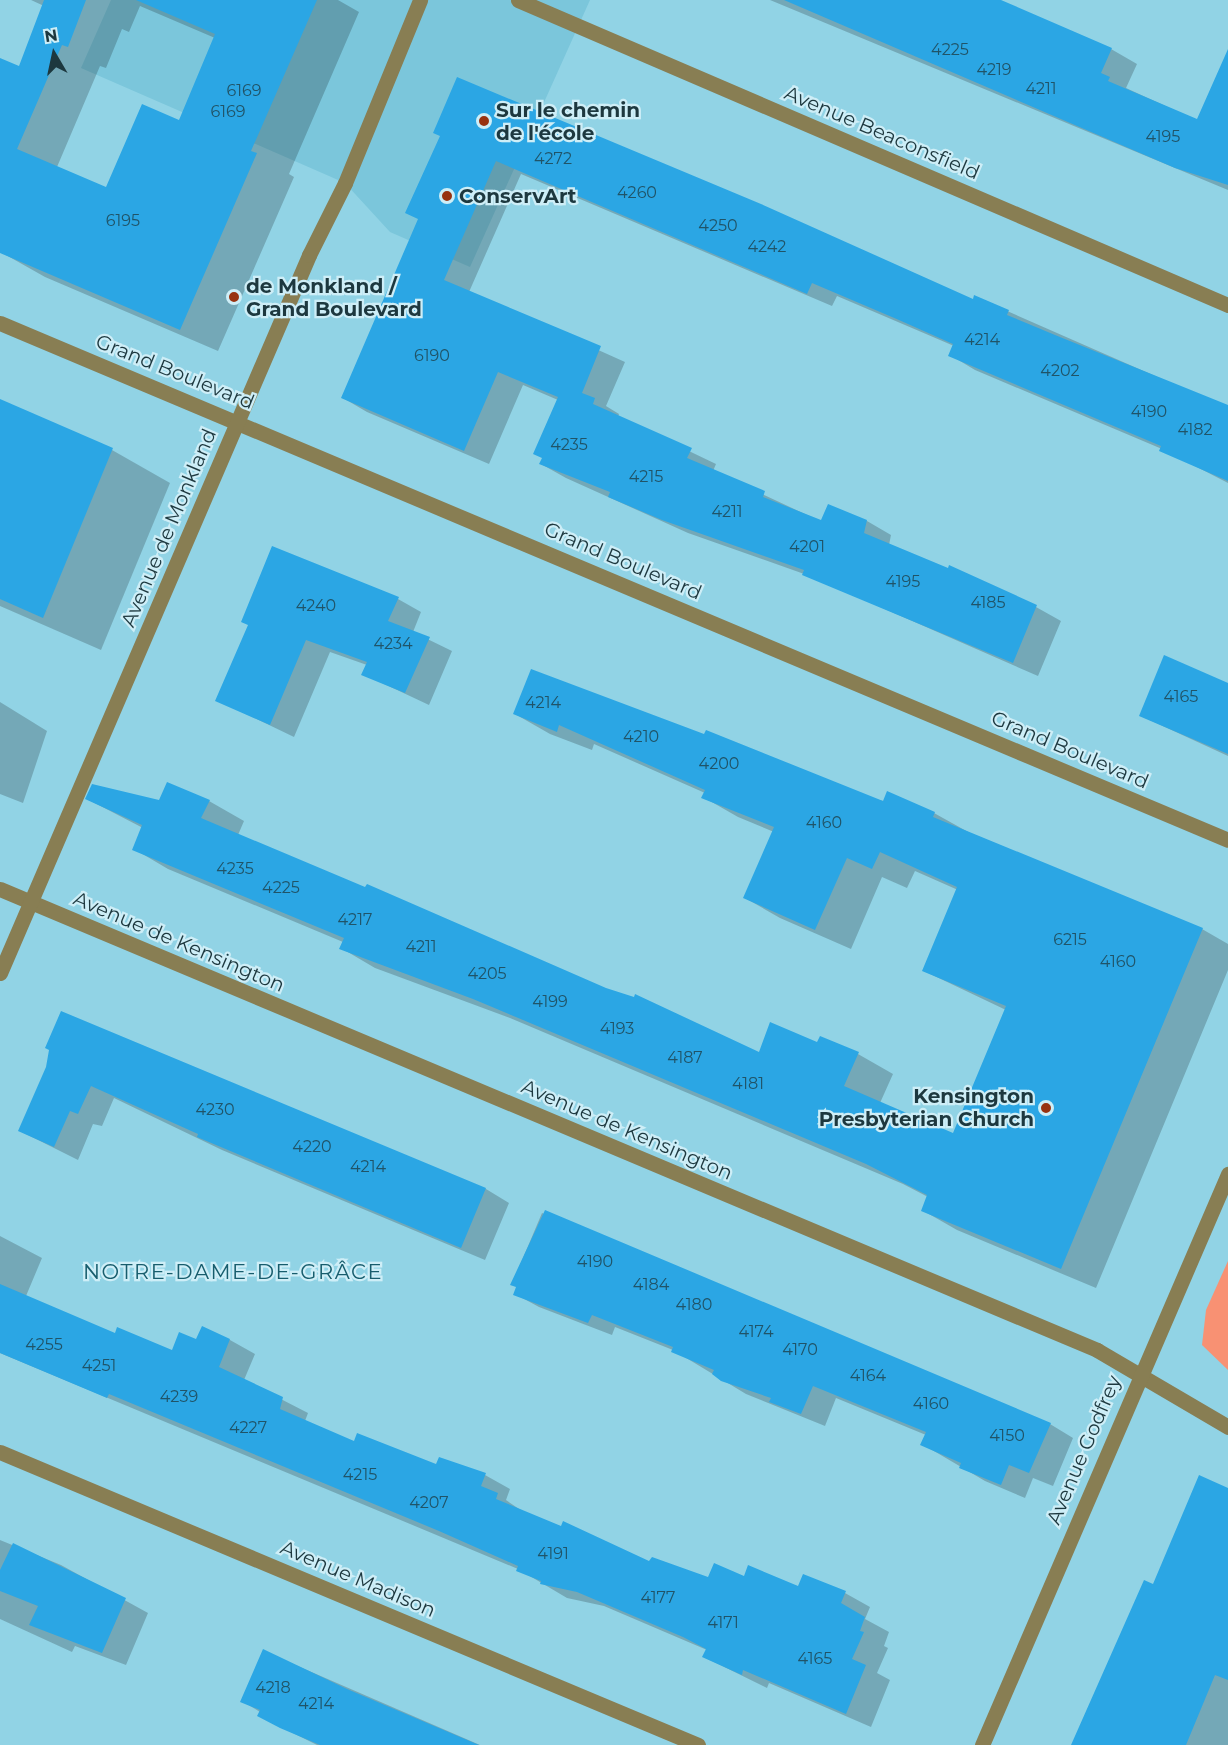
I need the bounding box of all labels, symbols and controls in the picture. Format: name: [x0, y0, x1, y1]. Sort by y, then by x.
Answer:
north arrow: [24, 24, 84, 84]
text: N: [43, 25, 59, 46]
house number: 4225: [931, 40, 969, 60]
house number: 4219: [976, 60, 1012, 80]
house number: 4211: [1025, 79, 1057, 99]
house number: 6169: [226, 81, 262, 101]
street label: Avenue Beaconsfield: [781, 81, 983, 185]
place label: Sur le chemin de l'école: [496, 98, 640, 145]
house number: 6169: [210, 102, 246, 122]
marker: Sur le chemin de l'école: [477, 114, 491, 128]
house number: 4195: [1146, 127, 1180, 147]
house number: 4272: [534, 149, 572, 169]
house number: 4260: [617, 183, 657, 203]
place label: ConservArt: [459, 184, 577, 208]
marker: ConservArt: [440, 189, 454, 203]
house number: 6195: [106, 211, 140, 231]
house number: 4250: [698, 216, 738, 236]
house number: 4242: [748, 237, 786, 257]
place label: de Monkland / Grand Boulevard: [246, 274, 422, 321]
marker: de Monkland / Grand Boulevard: [227, 290, 241, 304]
street label: Grand Boulevard: [92, 329, 258, 415]
house number: 4214: [964, 330, 1000, 350]
house number: 6190: [414, 346, 450, 366]
house number: 4202: [1040, 361, 1080, 381]
house number: 4190: [1131, 402, 1167, 422]
house number: 4182: [1177, 420, 1213, 440]
street label: Avenue de Monkland: [116, 425, 222, 631]
house number: 4235: [550, 435, 588, 455]
house number: 4215: [629, 467, 663, 487]
house number: 4211: [711, 502, 743, 522]
street label: Grand Boulevard: [541, 517, 705, 605]
house number: 4201: [789, 537, 825, 557]
house number: 4195: [886, 572, 920, 592]
house number: 4185: [970, 593, 1006, 613]
house number: 4240: [296, 596, 336, 616]
house number: 4234: [373, 634, 413, 654]
house number: 4165: [1164, 687, 1198, 707]
house number: 4214: [525, 693, 561, 713]
street label: Grand Boulevard: [988, 706, 1152, 794]
house number: 4210: [623, 727, 659, 747]
house number: 4200: [699, 754, 739, 774]
house number: 4160: [806, 813, 842, 833]
house number: 4235: [216, 859, 254, 879]
house number: 4225: [262, 878, 300, 898]
street label: Avenue de Kensington: [70, 887, 288, 997]
house number: 4217: [338, 910, 372, 930]
house number: 6215: [1053, 930, 1087, 950]
house number: 4211: [405, 937, 437, 957]
house number: 4160: [1100, 952, 1136, 972]
house number: 4205: [467, 964, 507, 984]
house number: 4199: [532, 992, 568, 1012]
house number: 4193: [600, 1019, 634, 1039]
house number: 4187: [667, 1048, 703, 1068]
house number: 4181: [732, 1074, 764, 1094]
street label: Avenue de Kensington: [518, 1075, 736, 1185]
place label: Kensington Presbyterian Church: [819, 1084, 1034, 1131]
house number: 4230: [195, 1100, 235, 1120]
marker: Kensington Presbyterian Church: [1039, 1101, 1053, 1115]
house number: 4220: [292, 1137, 332, 1157]
house number: 4214: [350, 1157, 386, 1177]
house number: 4190: [577, 1252, 613, 1272]
district label: NOTRE-DAME-DE-GRÂCE: [83, 1259, 383, 1285]
house number: 4184: [633, 1275, 669, 1295]
house number: 4180: [676, 1295, 712, 1315]
house number: 4174: [739, 1322, 773, 1342]
house number: 4255: [25, 1335, 63, 1355]
house number: 4170: [782, 1340, 818, 1360]
house number: 4251: [82, 1356, 116, 1376]
house number: 4164: [850, 1366, 886, 1386]
street label: Avenue Godfrey: [1042, 1372, 1126, 1528]
house number: 4239: [160, 1387, 198, 1407]
house number: 4160: [913, 1394, 949, 1414]
house number: 4227: [229, 1418, 267, 1438]
house number: 4150: [989, 1426, 1025, 1446]
house number: 4215: [343, 1465, 377, 1485]
house number: 4207: [409, 1493, 449, 1513]
street label: Avenue Madison: [277, 1535, 439, 1623]
house number: 4191: [537, 1544, 569, 1564]
house number: 4177: [641, 1588, 675, 1608]
house number: 4171: [707, 1613, 739, 1633]
house number: 4165: [798, 1649, 832, 1669]
house number: 4218: [255, 1678, 291, 1698]
house number: 4214: [298, 1694, 334, 1714]

